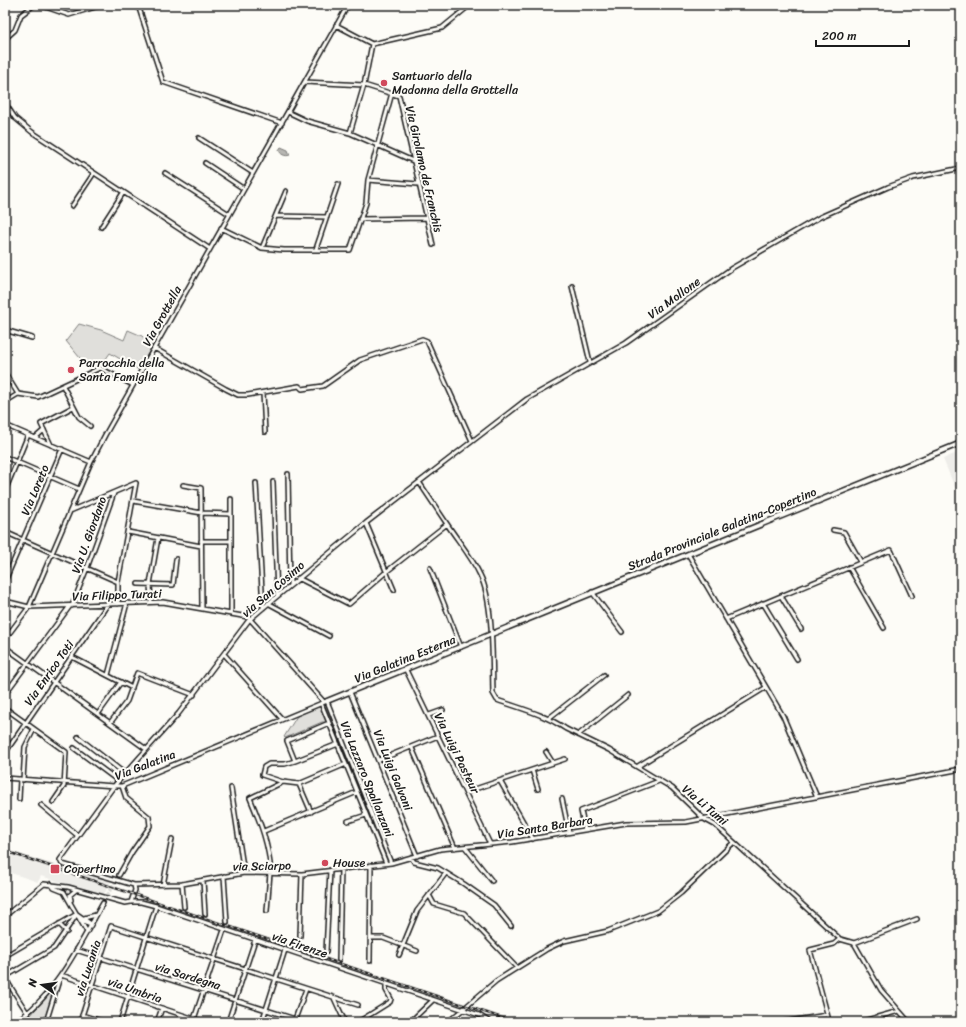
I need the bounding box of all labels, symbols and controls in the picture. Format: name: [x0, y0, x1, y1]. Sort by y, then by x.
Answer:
scale bar: [816, 22, 909, 48]
text: 200 m: [822, 25, 856, 47]
place label: Santuario della Madonna della Grottella: [392, 65, 519, 101]
marker: Santuario della Madonna della Grottella: [379, 78, 389, 88]
street label: Via Girolamo de Franchis: [399, 104, 449, 235]
street label: Via Mollone: [643, 271, 705, 325]
street label: Via Grottella: [136, 281, 188, 351]
place label: Parrocchia della Santa Famiglia: [79, 352, 164, 388]
marker: Parrocchia della Santa Famiglia: [66, 365, 76, 375]
street label: Via Loreto: [14, 461, 56, 519]
street label: Strada Provinciale Galatina-Copertino: [624, 481, 820, 577]
street label: Via U. Giordano: [65, 493, 113, 577]
street label: via San Cosimo: [236, 555, 310, 623]
street label: Via Filippo Turati: [72, 582, 163, 608]
street label: Via Galatina Esterna: [351, 628, 460, 689]
street label: Via Enrico Toti: [18, 635, 80, 711]
street label: Via Luigi Pasteur: [428, 709, 487, 798]
street label: Via Lazzaro Spallanzani: [334, 718, 401, 841]
street label: Via Luigi Galvani: [367, 726, 420, 814]
street label: Via Galatina: [111, 743, 179, 787]
street label: Via Li Tumi: [677, 779, 734, 832]
street label: Via Santa Barbara: [496, 809, 594, 845]
place label: House: [333, 852, 366, 874]
street label: via Sciarpo: [233, 854, 291, 878]
place label: Copertino: [64, 858, 116, 880]
marker: House: [320, 858, 330, 868]
marker: Copertino: [49, 863, 61, 875]
street label: via Firenze: [269, 925, 331, 965]
street label: via Lucania: [69, 937, 107, 999]
street label: via Sardegna: [152, 956, 224, 997]
north arrow: [22, 965, 62, 1005]
street label: via Umbria: [105, 971, 165, 1009]
text: N: [22, 977, 43, 990]

